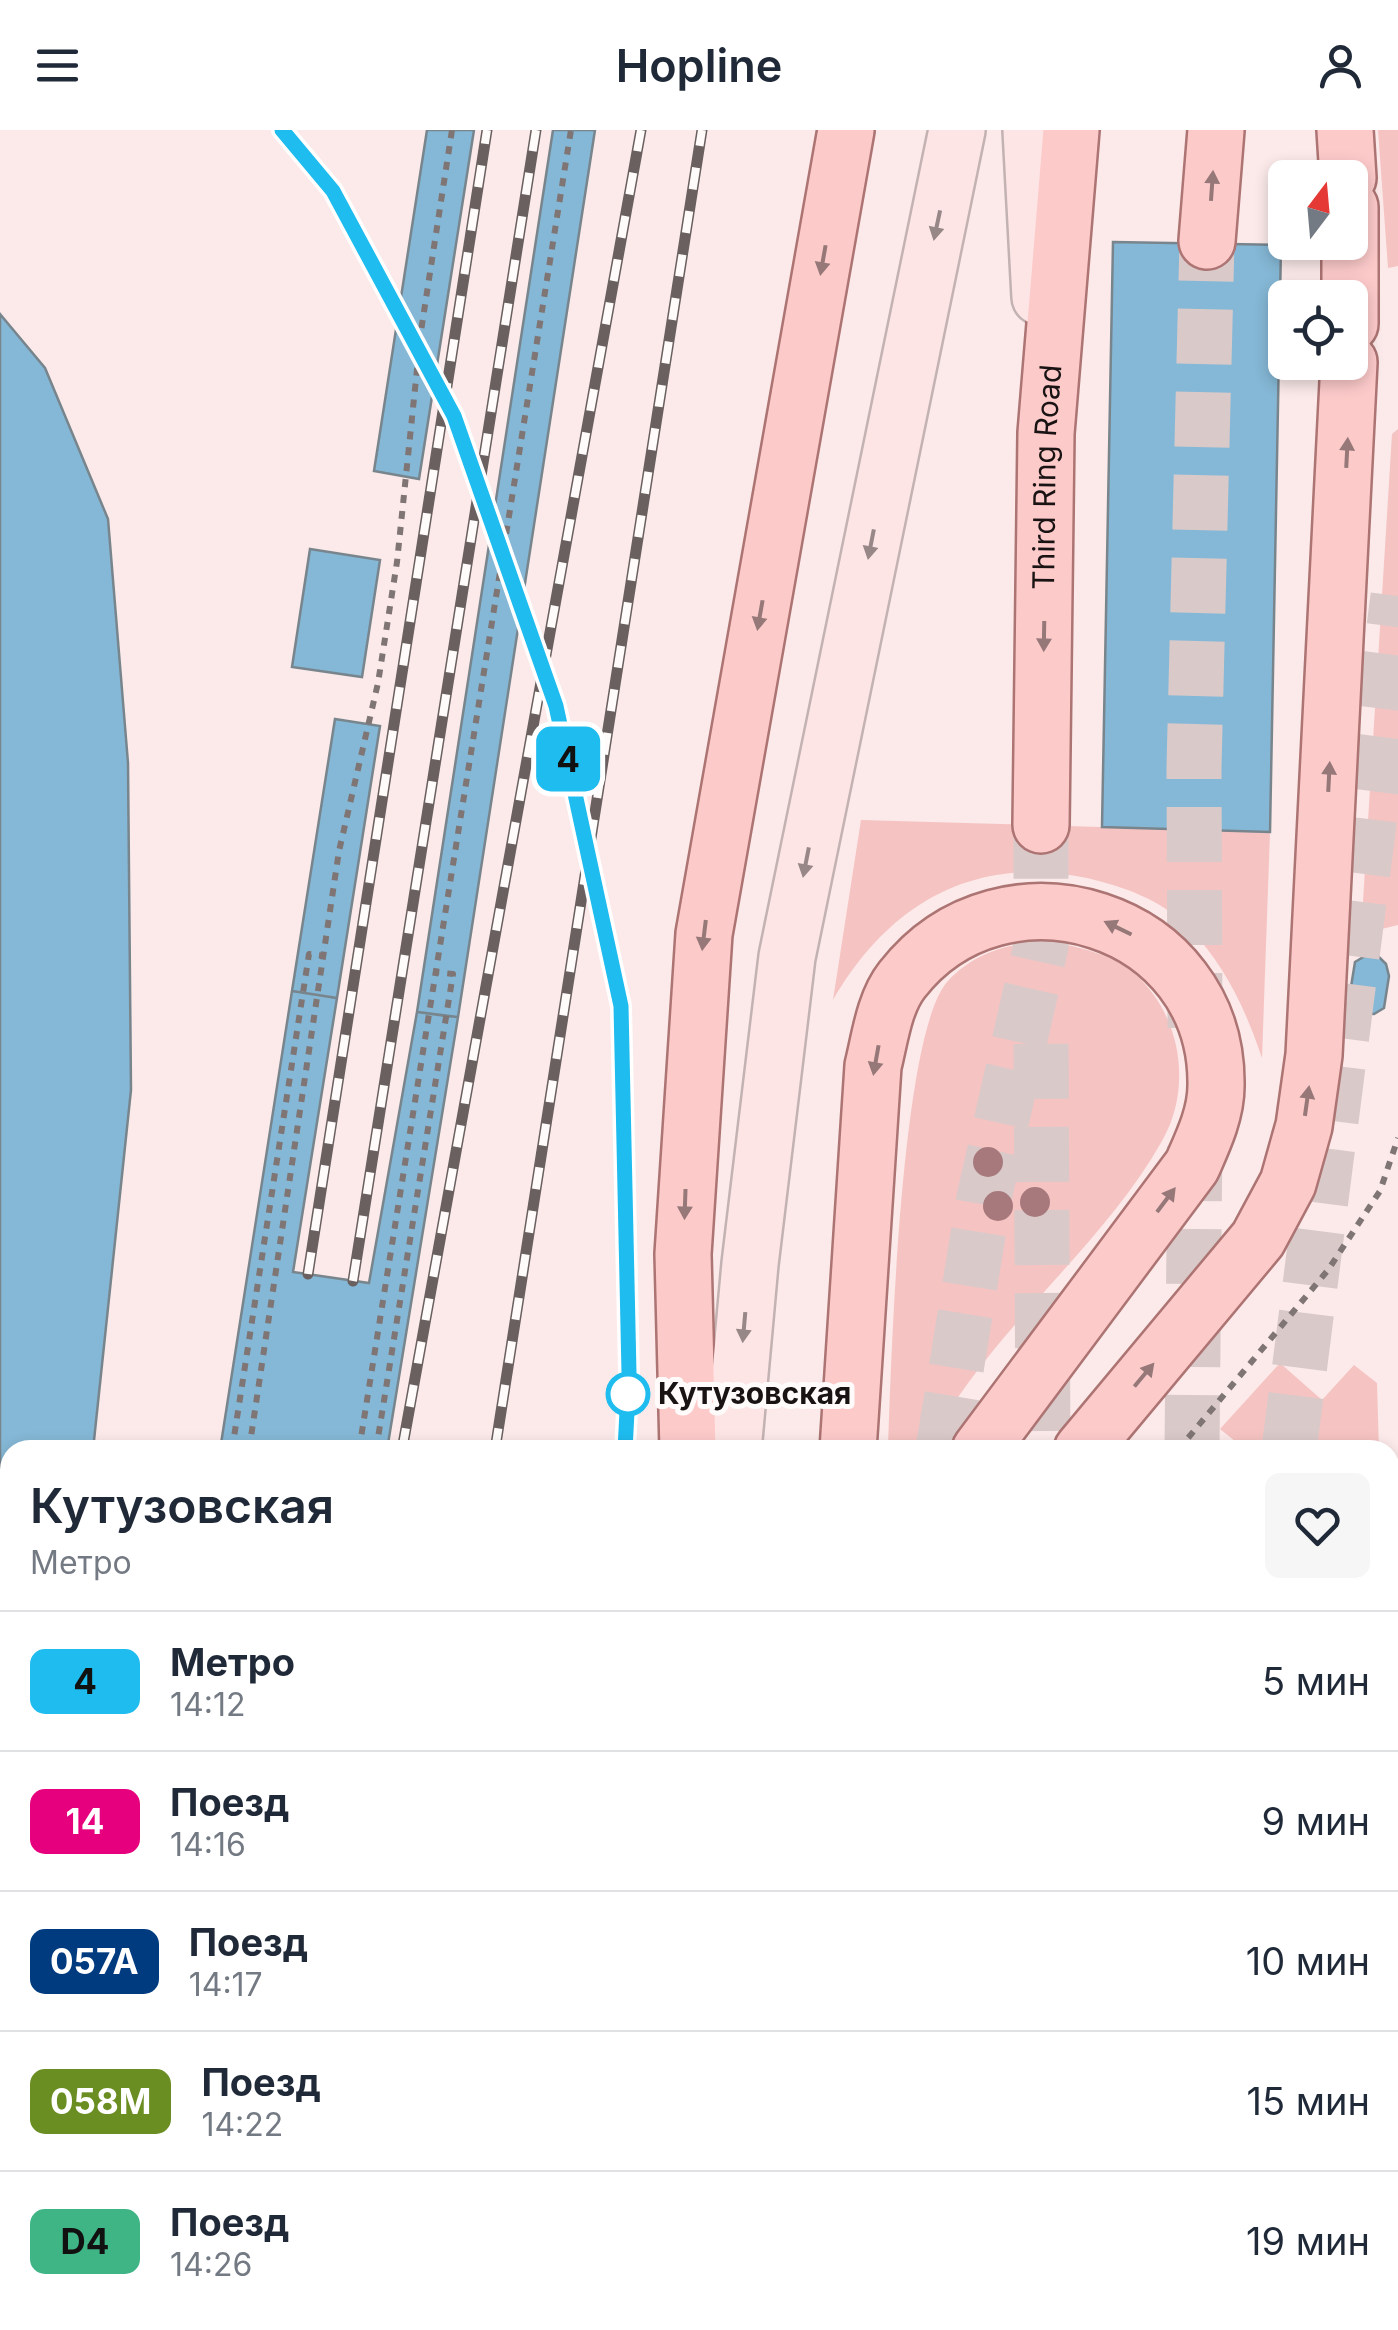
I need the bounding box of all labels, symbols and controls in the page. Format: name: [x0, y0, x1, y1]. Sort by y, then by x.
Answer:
icon: menu: [30, 38, 85, 93]
text: Hopline: [616, 38, 782, 93]
icon: person: [1313, 38, 1368, 93]
north arrow: [1268, 160, 1368, 260]
map controls: [1268, 160, 1368, 380]
one-way arrow: [1204, 169, 1220, 201]
one-way arrow: [928, 210, 944, 241]
one-way arrow: [815, 245, 830, 277]
button: locate: [1268, 280, 1368, 380]
street label: Third Ring Road: [1025, 363, 1069, 590]
one-way arrow: [1339, 436, 1355, 468]
one-way arrow: [863, 529, 879, 560]
one-way arrow: [752, 600, 767, 631]
one-way arrow: [1035, 620, 1051, 652]
line badge: 4: [536, 726, 600, 792]
text: 4: [556, 738, 580, 780]
one-way arrow: [1321, 761, 1337, 793]
one-way arrow: [798, 847, 814, 878]
one-way arrow: [696, 920, 712, 951]
one-way arrow: [1103, 920, 1132, 937]
one-way arrow: [867, 1044, 883, 1075]
one-way arrow: [1300, 1085, 1316, 1117]
one-way arrow: [1155, 1187, 1176, 1213]
one-way arrow: [677, 1188, 693, 1220]
one-way arrow: [736, 1312, 752, 1344]
one-way arrow: [1133, 1363, 1155, 1388]
marker: Кутузовская: [607, 1373, 649, 1415]
place label: Кутузовская: [658, 1375, 851, 1411]
button: heart: [1265, 1473, 1370, 1578]
text: Кутузовская: [30, 1476, 334, 1535]
text: Метро: [30, 1543, 132, 1582]
text: Метро: [170, 1639, 295, 1685]
text: 5 мин: [1262, 1658, 1370, 1704]
text: 4: [73, 1660, 97, 1702]
text: 14:12: [170, 1685, 245, 1724]
text: Поезд: [170, 1779, 289, 1825]
text: 9 мин: [1262, 1798, 1370, 1844]
text: 14: [66, 1800, 104, 1842]
text: 14:16: [170, 1825, 246, 1864]
text: Поезд: [189, 1919, 308, 1965]
text: 10 мин: [1246, 1938, 1370, 1984]
text: 057А: [50, 1940, 139, 1982]
text: 14:17: [189, 1965, 263, 2004]
text: Поезд: [201, 2059, 321, 2105]
text: 15 мин: [1247, 2078, 1370, 2124]
text: 058М: [50, 2080, 151, 2122]
text: 14:22: [201, 2105, 283, 2144]
text: Поезд: [170, 2199, 289, 2245]
text: 19 мин: [1246, 2218, 1370, 2264]
text: D4: [61, 2220, 109, 2262]
text: 14:26: [170, 2245, 252, 2284]

